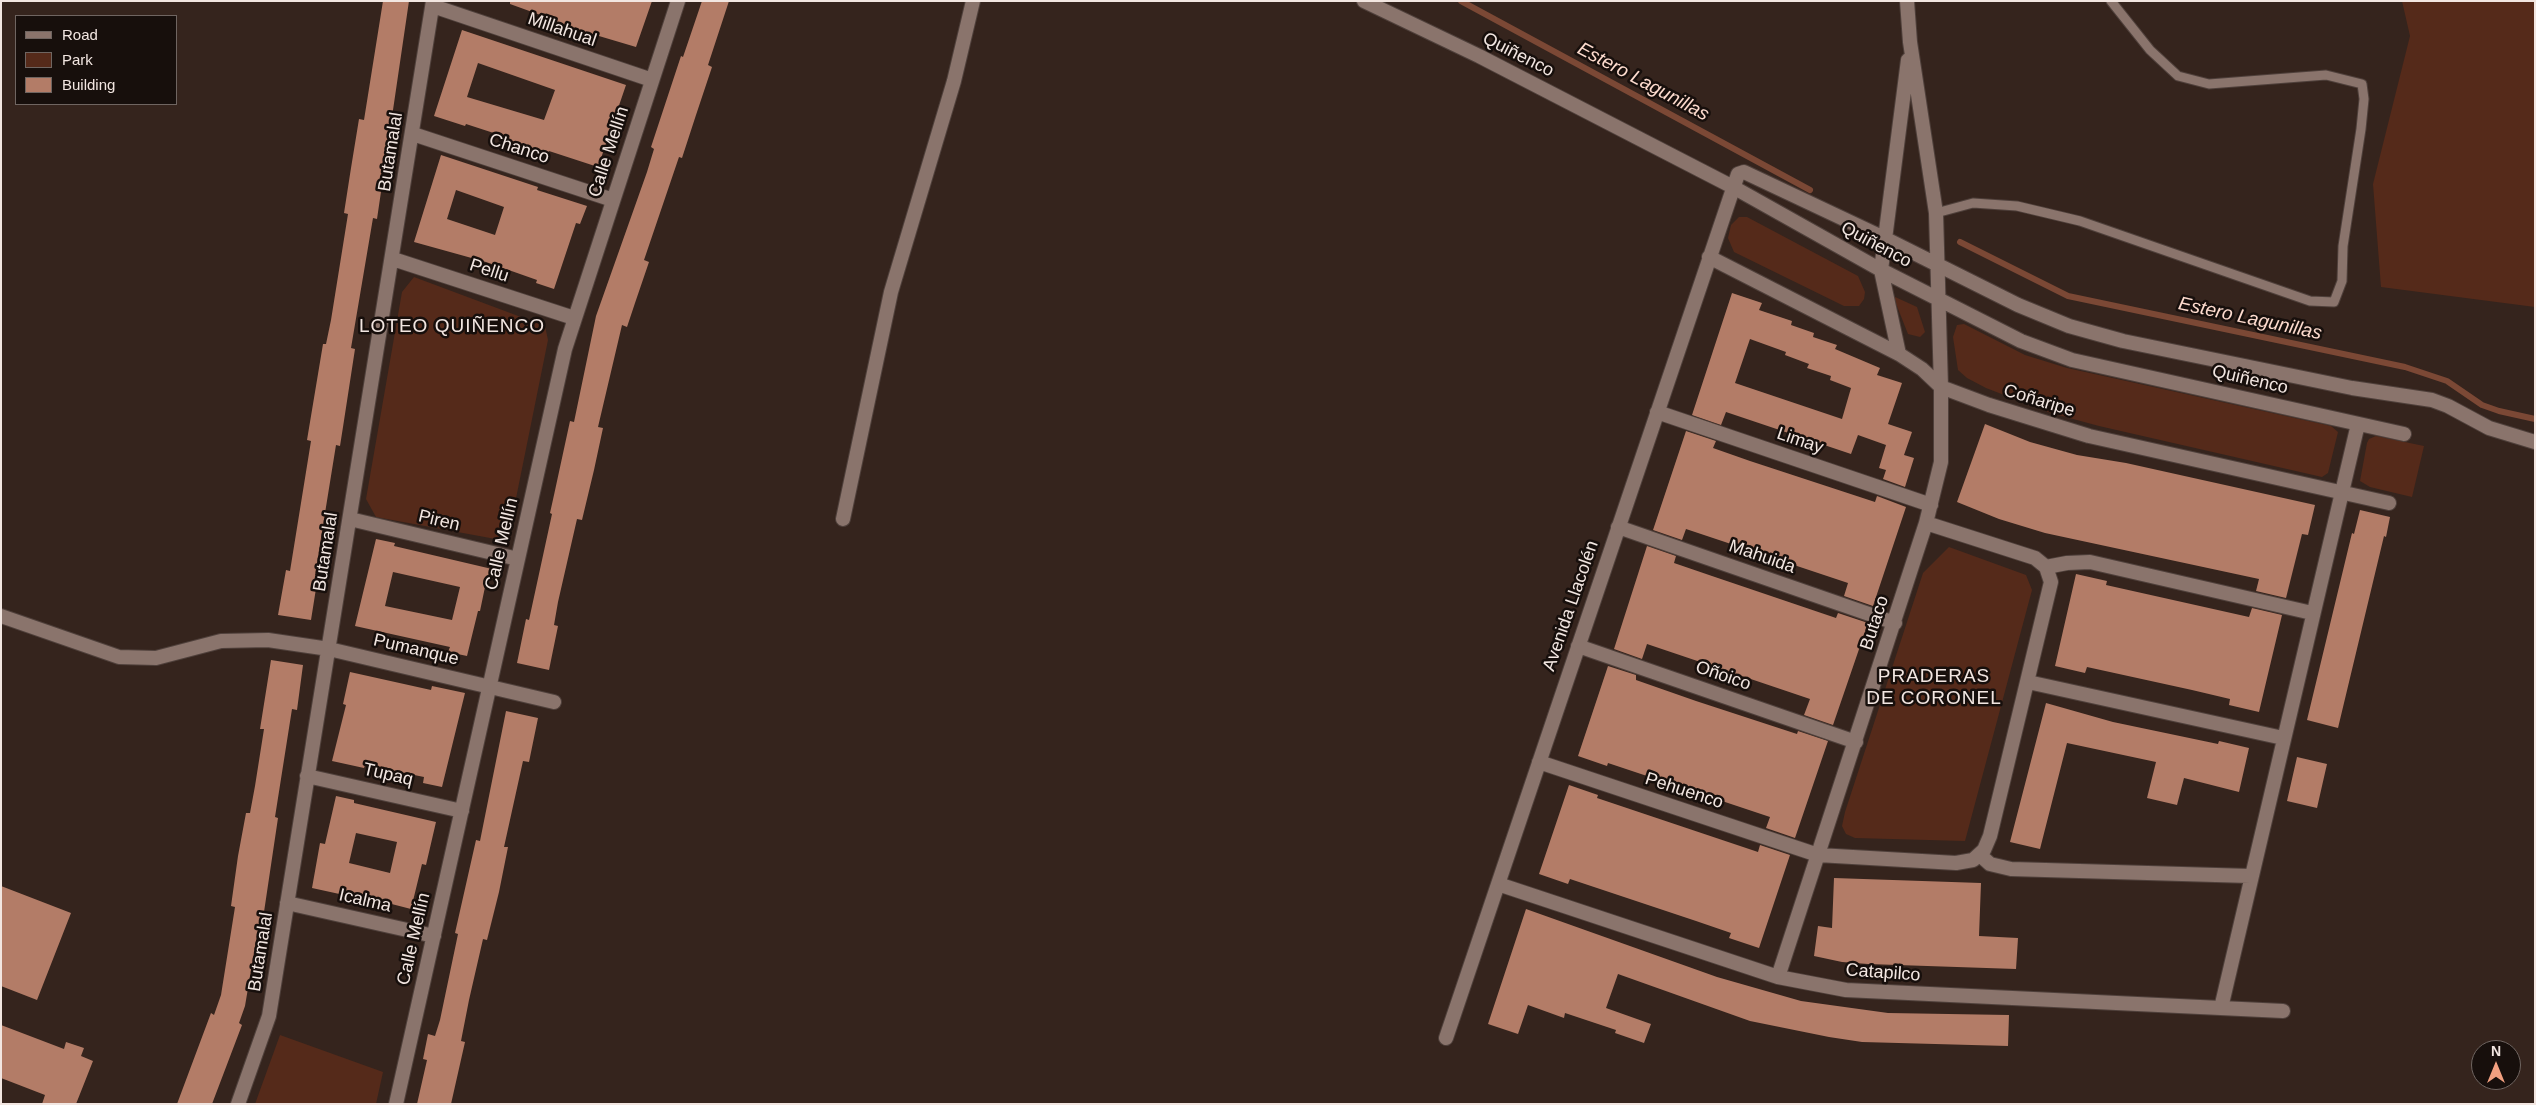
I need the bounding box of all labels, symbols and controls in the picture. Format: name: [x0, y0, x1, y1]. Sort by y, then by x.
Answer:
street label: Millahual: [525, 8, 599, 52]
legend: [15, 15, 178, 105]
text: Road: [62, 26, 98, 43]
street label: Quiñenco: [1479, 28, 1557, 82]
water label: Estero Lagunillas: [1573, 38, 1713, 126]
text: Park: [62, 51, 93, 68]
text: Building: [62, 76, 115, 93]
street label: Calle Mellín: [584, 104, 634, 200]
street label: Butamalal: [374, 111, 408, 193]
street label: Chanco: [486, 129, 552, 169]
street label: Quiñenco: [1837, 217, 1915, 273]
street label: Pellu: [467, 255, 511, 287]
water label: Estero Lagunillas: [2176, 293, 2324, 345]
district label: LOTEO QUIÑENCO: [357, 316, 547, 338]
street label: Quiñenco: [2210, 361, 2290, 399]
street label: Coñaripe: [2001, 380, 2077, 422]
street label: Limay: [1774, 423, 1826, 459]
street label: Calle Mellín: [481, 496, 523, 592]
street label: Piren: [416, 506, 462, 536]
street label: Butamalal: [309, 511, 343, 593]
street label: Mahuida: [1726, 536, 1798, 578]
street label: Avenida Llacolén: [1539, 538, 1603, 674]
street label: Butaco: [1856, 593, 1894, 653]
street label: Pumanque: [371, 630, 461, 670]
street label: Oñoico: [1693, 657, 1753, 695]
district label: PRADERAS DE CORONEL: [1865, 666, 2003, 710]
street label: Tupaq: [361, 759, 415, 791]
street label: Pehuenco: [1642, 768, 1726, 814]
street label: Icalma: [337, 885, 393, 917]
street label: Calle Mellín: [393, 891, 435, 987]
street label: Butamalal: [244, 911, 278, 993]
street label: Catapilco: [1845, 960, 1921, 986]
north arrow: [2471, 1040, 2521, 1090]
text: N: [2491, 1043, 2501, 1059]

